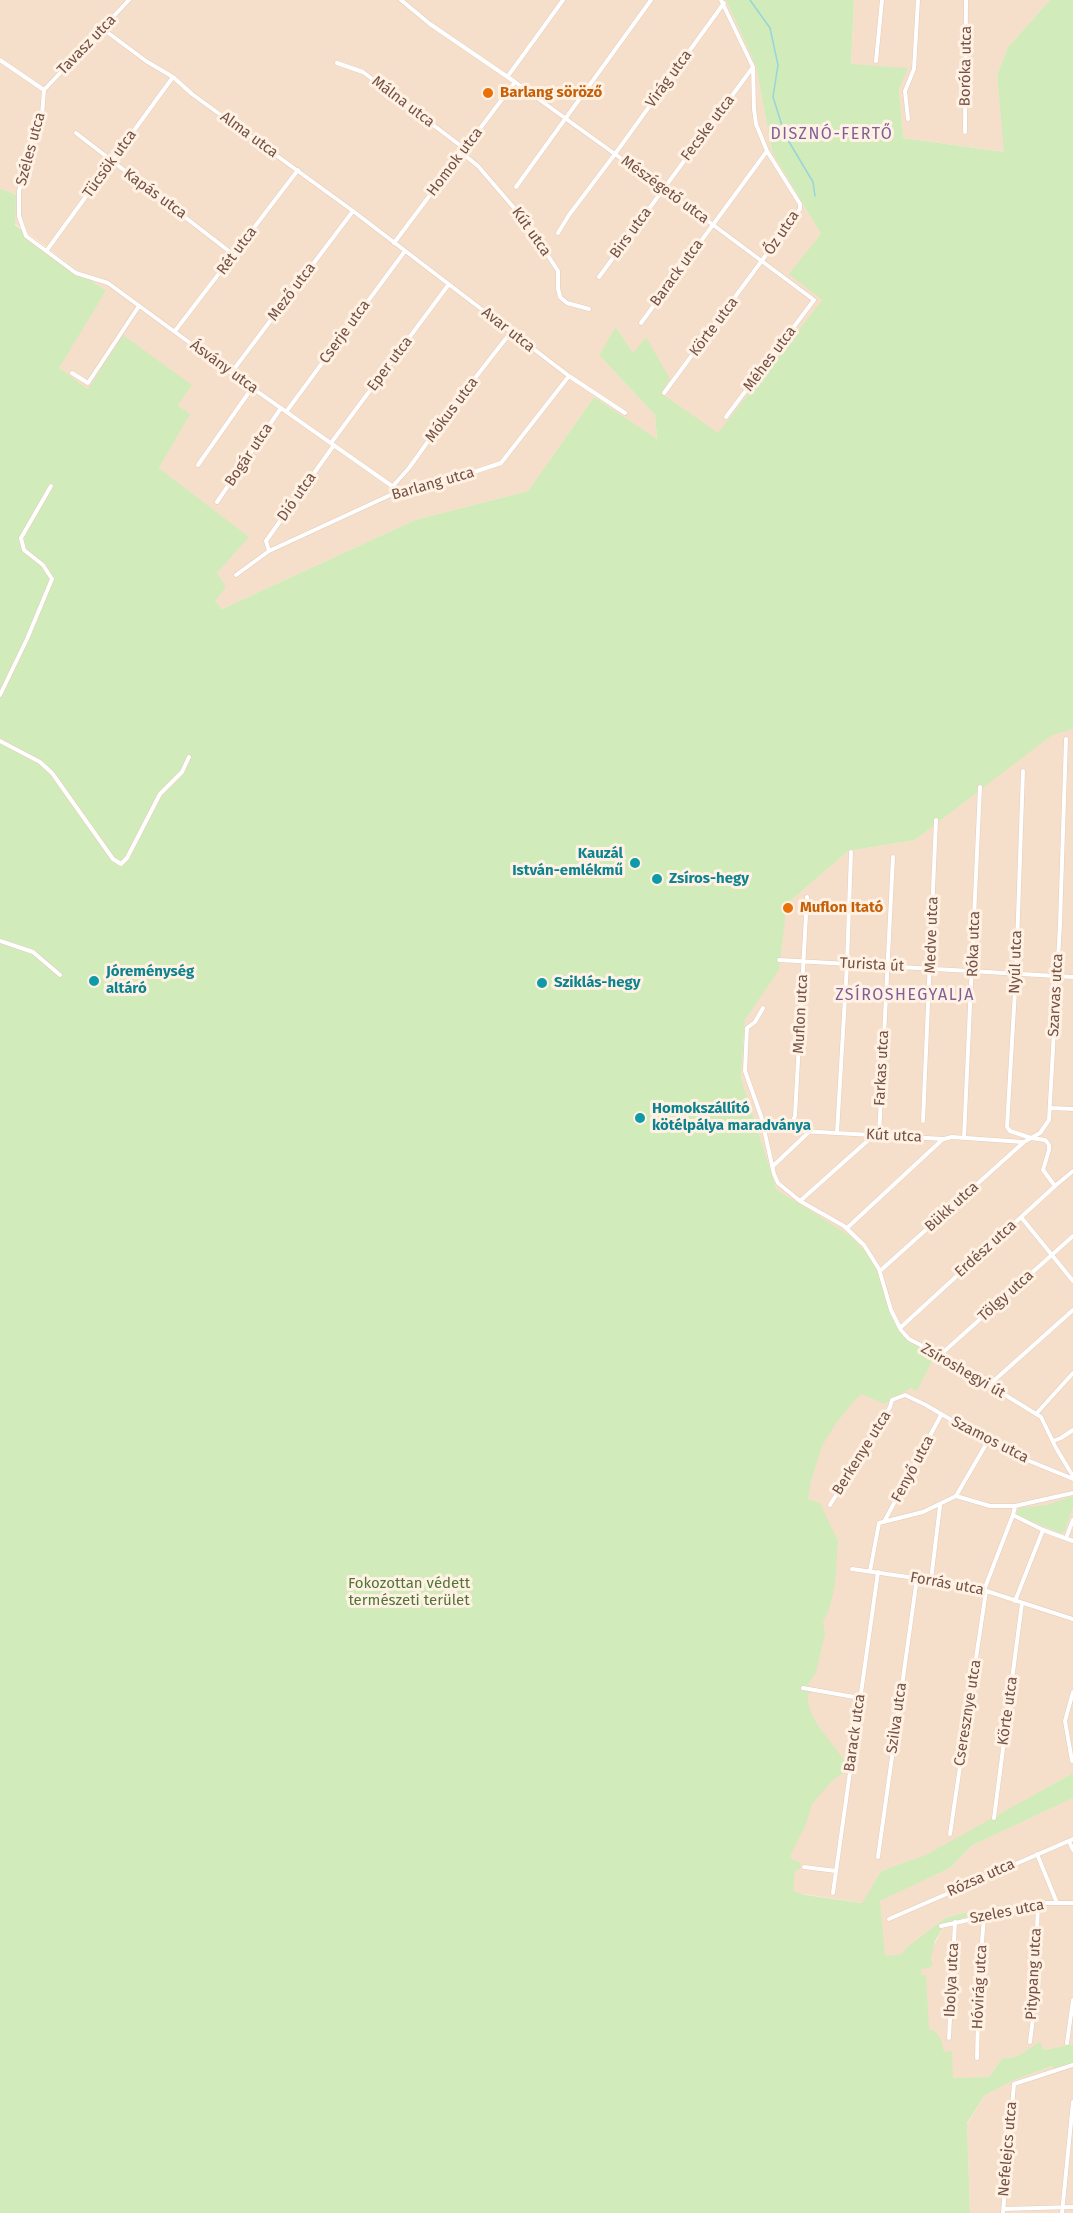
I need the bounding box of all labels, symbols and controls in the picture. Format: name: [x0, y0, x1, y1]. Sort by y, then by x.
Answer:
street label: Tavasz utca: [54, 11, 120, 79]
street label: Boróka utca: [956, 26, 976, 106]
street label: Virág utca: [642, 47, 696, 111]
street label: Málna utca: [368, 73, 438, 131]
place label: Barlang söröző: [500, 84, 602, 102]
marker: Barlang söröző: [481, 86, 495, 100]
street label: Fecske utca: [677, 91, 739, 165]
street label: Alma utca: [217, 108, 281, 162]
street label: Széles utca: [13, 110, 49, 188]
street label: Homok utca: [423, 124, 487, 200]
district label: DISZNÓ-FERTŐ: [771, 125, 893, 145]
street label: Tücsök utca: [79, 127, 141, 201]
street label: Mészégető utca: [618, 152, 712, 228]
street label: Kapás utca: [120, 165, 190, 223]
street label: Kút utca: [508, 204, 554, 260]
street label: Birs utca: [606, 204, 656, 262]
street label: Őz utca: [761, 207, 803, 259]
street label: Rét utca: [213, 223, 261, 279]
street label: Barack utca: [647, 236, 707, 310]
street label: Mező utca: [264, 259, 320, 325]
street label: Körte utca: [686, 294, 742, 360]
street label: Cserje utca: [316, 297, 374, 367]
street label: Avar utca: [478, 304, 538, 356]
street label: Méhes utca: [740, 323, 800, 395]
street label: Eper utca: [364, 333, 416, 395]
street label: Ásvány utca: [186, 336, 262, 398]
street label: Mókus utca: [422, 374, 482, 446]
street label: Bogár utca: [221, 420, 277, 490]
street label: Barlang utca: [390, 464, 476, 504]
street label: Dió utca: [274, 469, 320, 525]
place label: Kauzál István-emlékmű: [512, 845, 623, 880]
marker: Kauzál István-emlékmű: [628, 856, 642, 870]
place label: Zsíros-hegy: [669, 870, 749, 888]
marker: Zsíros-hegy: [650, 872, 664, 886]
street label: Medve utca: [922, 896, 942, 974]
place label: Muflon Itató: [800, 899, 883, 917]
marker: Muflon Itató: [781, 901, 795, 915]
street label: Róka utca: [964, 911, 984, 977]
street label: Nyúl utca: [1006, 930, 1026, 994]
street label: Szarvas utca: [1045, 953, 1067, 1037]
street label: Turista út: [839, 954, 905, 976]
place label: Jóreménység altáró: [106, 963, 194, 998]
marker: Jóreménység altáró: [87, 974, 101, 988]
place label: Sziklás-hegy: [554, 974, 640, 992]
street label: Muflon utca: [790, 974, 812, 1054]
marker: Sziklás-hegy: [535, 976, 549, 990]
district label: ZSÍROSHEGYALJA: [835, 986, 975, 1006]
street label: Farkas utca: [871, 1030, 893, 1106]
place label: Homokszállító kötélpálya maradványa: [652, 1100, 811, 1135]
marker: Homokszállító kötélpálya maradványa: [633, 1111, 647, 1125]
street label: Kút utca: [866, 1126, 922, 1146]
street label: Bükk utca: [921, 1178, 983, 1236]
street label: Erdész utca: [951, 1217, 1021, 1281]
street label: Tölgy utca: [975, 1266, 1037, 1326]
street label: Zsíroshegyi út: [918, 1340, 1008, 1402]
street label: Berkenye utca: [829, 1407, 895, 1499]
street label: Szamos utca: [948, 1413, 1032, 1467]
street label: Fenyő utca: [888, 1433, 938, 1505]
street label: Forrás utca: [909, 1569, 985, 1599]
park label: Fokozottan védett természeti terület: [348, 1575, 470, 1610]
street label: Cseresznye utca: [951, 1658, 985, 1768]
street label: Körte utca: [994, 1675, 1022, 1747]
street label: Szilva utca: [883, 1681, 911, 1755]
street label: Barack utca: [841, 1693, 869, 1773]
street label: Rózsa utca: [944, 1855, 1018, 1901]
street label: Szeles utca: [968, 1896, 1046, 1928]
street label: Pitypang utca: [1023, 1927, 1045, 2021]
street label: Ibolya utca: [941, 1942, 963, 2018]
street label: Hóvirág utca: [969, 1944, 991, 2030]
street label: Nefelejcs utca: [995, 2101, 1021, 2197]

